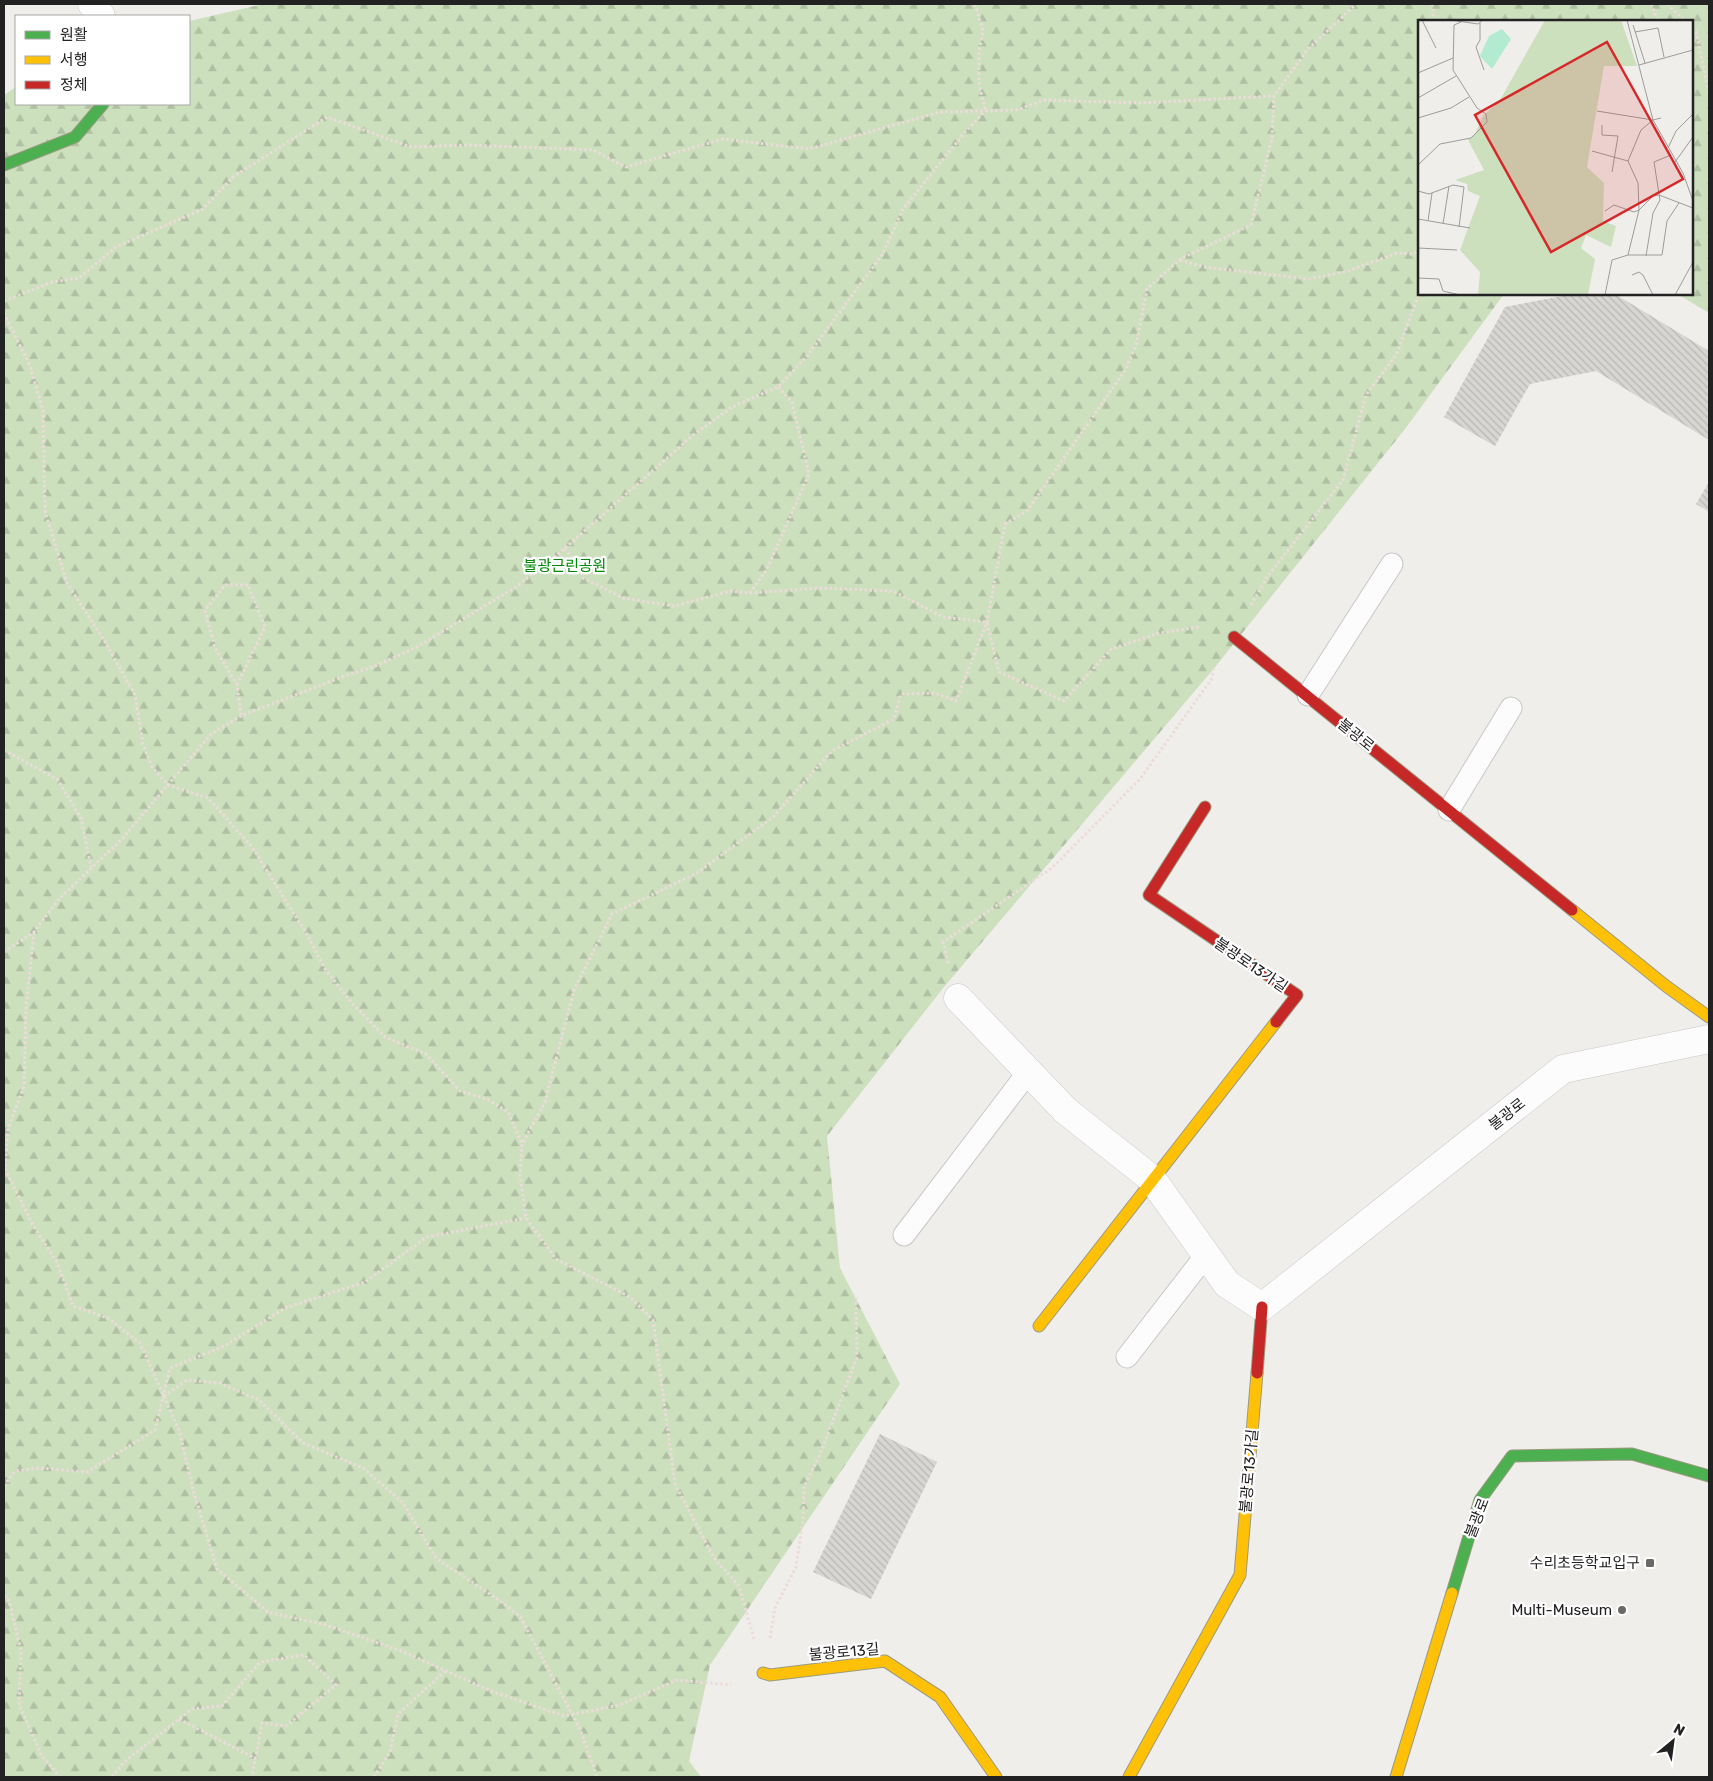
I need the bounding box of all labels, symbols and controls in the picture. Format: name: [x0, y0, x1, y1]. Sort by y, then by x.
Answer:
legend: [15, 15, 190, 105]
inset map: [1418, 20, 1693, 295]
text: 원활: [60, 26, 88, 44]
text: 서행: [60, 51, 88, 69]
text: 정체: [60, 76, 88, 94]
park label: 불광근린공원: [524, 557, 606, 575]
street label: 불광로: [1334, 715, 1378, 755]
street label: 불광로13가길: [1211, 934, 1291, 996]
street label: 불광로: [1485, 1094, 1529, 1134]
street label: 불광로13가길: [1236, 1428, 1262, 1514]
street label: 불광로: [1461, 1495, 1493, 1541]
place label: 수리초등학교입구: [1530, 1554, 1640, 1572]
marker: 수리초등학교입구: [1644, 1557, 1656, 1569]
place label: Multi-Museum: [1511, 1601, 1612, 1619]
marker: Multi-Museum: [1616, 1604, 1628, 1616]
street label: 불광로13길: [808, 1640, 880, 1664]
north arrow: [1648, 1716, 1698, 1766]
text: N: [1671, 1720, 1688, 1740]

